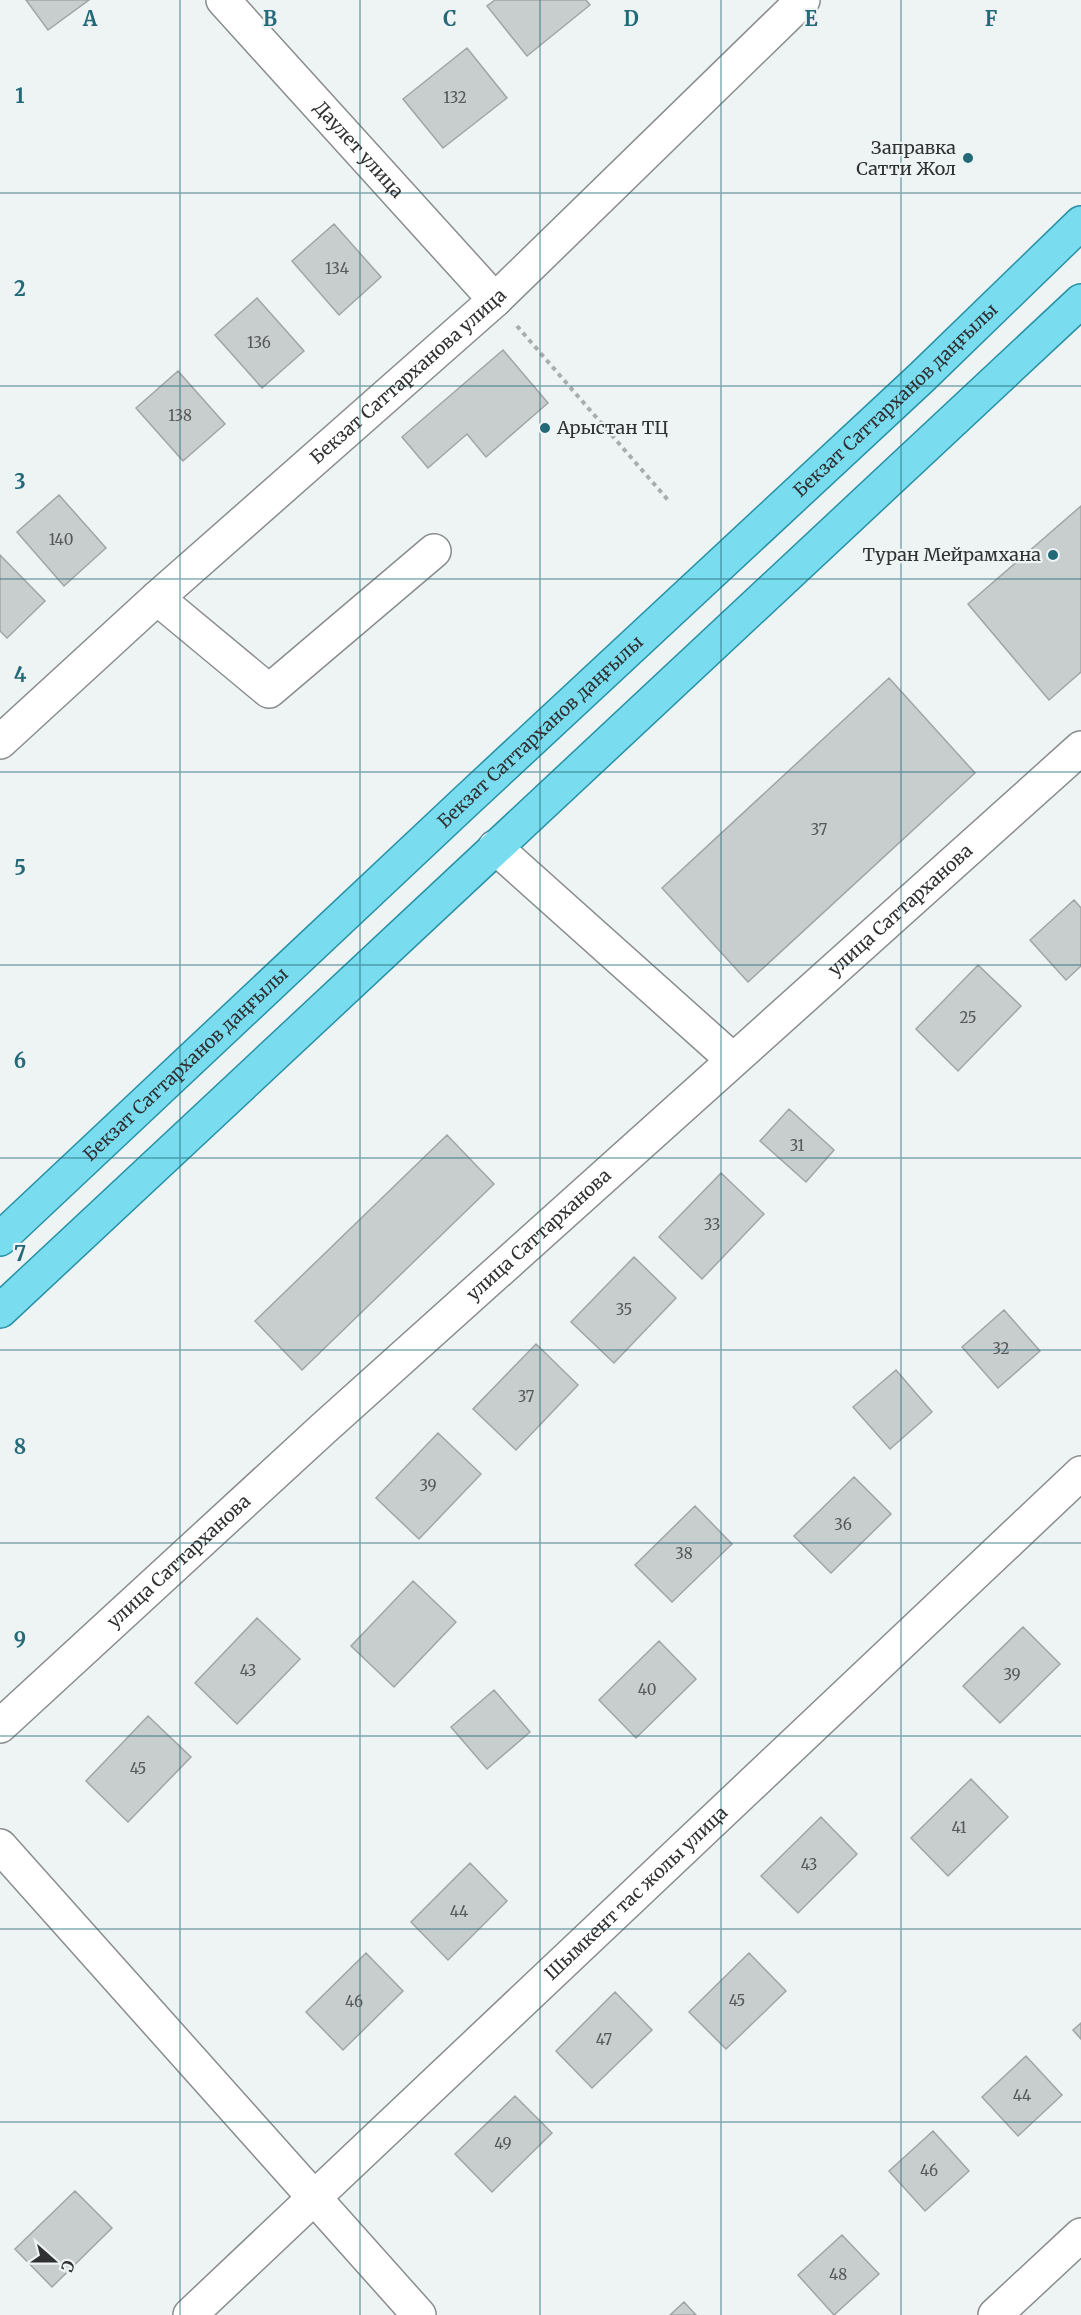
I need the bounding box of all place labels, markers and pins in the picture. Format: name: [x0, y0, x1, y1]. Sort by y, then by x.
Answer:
place label: Заправка Сатти Жол: [856, 136, 956, 180]
marker: Заправка Сатти Жол: [961, 151, 975, 165]
place label: Арыстан ТЦ: [556, 416, 669, 439]
marker: Арыстан ТЦ: [538, 421, 552, 435]
place label: Туран Мейрамхана: [862, 543, 1041, 566]
marker: Туран Мейрамхана: [1046, 548, 1060, 562]

